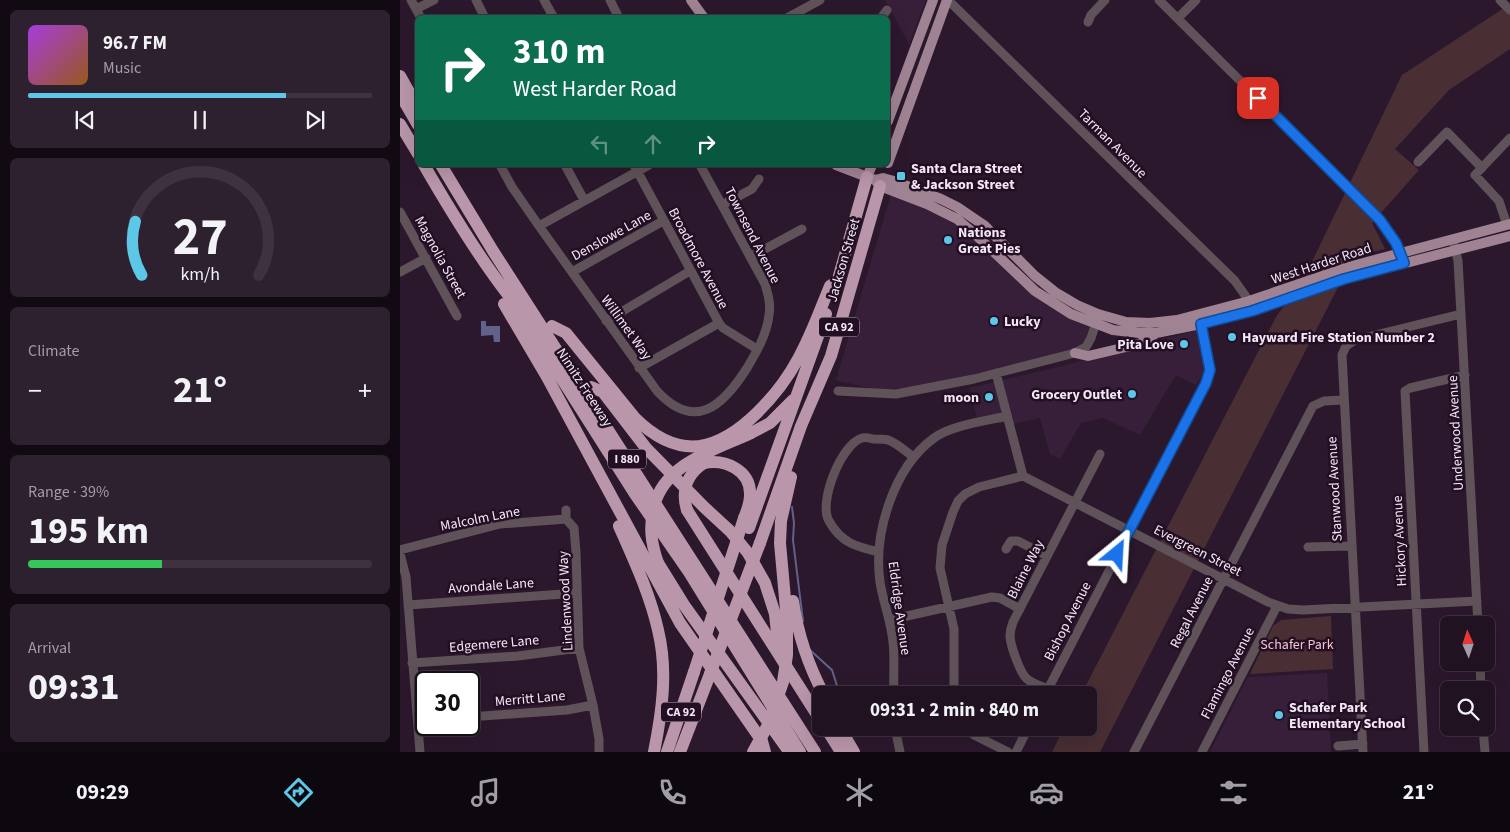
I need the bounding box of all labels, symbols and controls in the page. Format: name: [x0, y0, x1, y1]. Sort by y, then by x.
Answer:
text: 310 m: [513, 27, 605, 77]
text: 96.7 FM: [103, 30, 167, 57]
icon: right: [430, 35, 495, 100]
text: Music: [103, 57, 141, 79]
text: West Harder Road: [513, 73, 677, 105]
pin: [1237, 77, 1279, 119]
icon: arrive: [1244, 84, 1272, 112]
street label: Tarman Avenue: [1073, 105, 1151, 183]
icon: previous: [71, 106, 99, 134]
icon: pause: [186, 106, 214, 134]
icon: next: [301, 106, 329, 134]
icon: left: [586, 130, 614, 158]
icon: ahead: [639, 130, 667, 158]
icon: right: [692, 130, 720, 158]
place label: Santa Clara Street & Jackson Street: [911, 159, 1023, 195]
marker: Santa Clara Street & Jackson Street: [895, 170, 907, 182]
street label: Townsend Avenue: [719, 184, 785, 287]
text: 27: [173, 201, 227, 275]
street label: Broadmore Avenue: [663, 204, 733, 313]
street label: Denslowe Lane: [568, 206, 655, 266]
street label: Magnolia Street: [409, 213, 471, 303]
street label: Jackson Street: [822, 216, 866, 304]
place label: Nations Great Pies: [958, 223, 1020, 259]
marker: Nations Great Pies: [942, 234, 954, 246]
street label: West Harder Road: [1269, 238, 1374, 290]
text: km/h: [180, 262, 220, 287]
street label: Willimet Way: [596, 291, 657, 364]
place label: Lucky: [1004, 312, 1041, 332]
marker: Lucky: [988, 315, 1000, 327]
road number: CA 92: [819, 318, 859, 337]
place label: Hayward Fire Station Number 2: [1242, 328, 1435, 348]
marker: Hayward Fire Station Number 2: [1226, 331, 1238, 343]
place label: Pita Love: [1117, 335, 1174, 355]
marker: Pita Love: [1178, 338, 1190, 350]
text: Climate: [28, 340, 79, 362]
street label: Nimitz Freeway: [551, 344, 617, 431]
text: 21°: [173, 363, 227, 417]
text: −: [28, 371, 42, 411]
text: +: [358, 371, 372, 411]
street label: Underwood Avenue: [1443, 375, 1469, 491]
place label: Grocery Outlet: [1031, 385, 1123, 405]
place label: moon: [943, 388, 979, 408]
marker: Grocery Outlet: [1126, 388, 1138, 400]
marker: moon: [983, 391, 995, 403]
street label: Stanwood Avenue: [1322, 436, 1348, 542]
road number: I 880: [608, 449, 646, 468]
text: Range · 39%: [28, 481, 109, 503]
street label: Hickory Avenue: [1388, 495, 1412, 587]
street label: Malcolm Lane: [439, 501, 522, 537]
text: 195 km: [28, 504, 149, 558]
street label: Evergreen Street: [1150, 520, 1245, 582]
position arrow: [1090, 527, 1142, 579]
street label: Blaine Way: [1002, 536, 1050, 603]
street label: Lindenwood Way: [553, 550, 579, 652]
street label: Eldridge Avenue: [883, 560, 915, 656]
street label: Avondale Lane: [448, 573, 535, 599]
street label: Regal Avenue: [1165, 573, 1219, 652]
street label: Bishop Avenue: [1039, 578, 1096, 665]
north arrow: [1440, 616, 1495, 671]
map controls: [1440, 616, 1495, 736]
street label: Flamingo Avenue: [1196, 624, 1260, 723]
street label: Edgemere Lane: [448, 630, 540, 658]
park label: Schafer Park: [1260, 635, 1334, 655]
text: Arrival: [28, 637, 71, 659]
text: 09:31: [28, 660, 120, 714]
speed limit sign: 30: [415, 671, 480, 736]
button: search: [1440, 681, 1495, 736]
street label: Merritt Lane: [494, 686, 566, 712]
text: 09:31 · 2 min · 840 m: [870, 697, 1039, 724]
place label: Schafer Park Elementary School: [1289, 698, 1405, 734]
road number: CA 92: [661, 702, 701, 722]
marker: Schafer Park Elementary School: [1273, 709, 1285, 721]
icon: directions: [281, 775, 316, 810]
icon: music: [468, 775, 503, 810]
icon: phone: [655, 775, 690, 810]
icon: climate: [842, 775, 877, 810]
icon: car: [1029, 775, 1064, 810]
icon: filters: [1216, 775, 1251, 810]
text: 09:29: [76, 776, 129, 808]
text: 21°: [1403, 776, 1434, 808]

